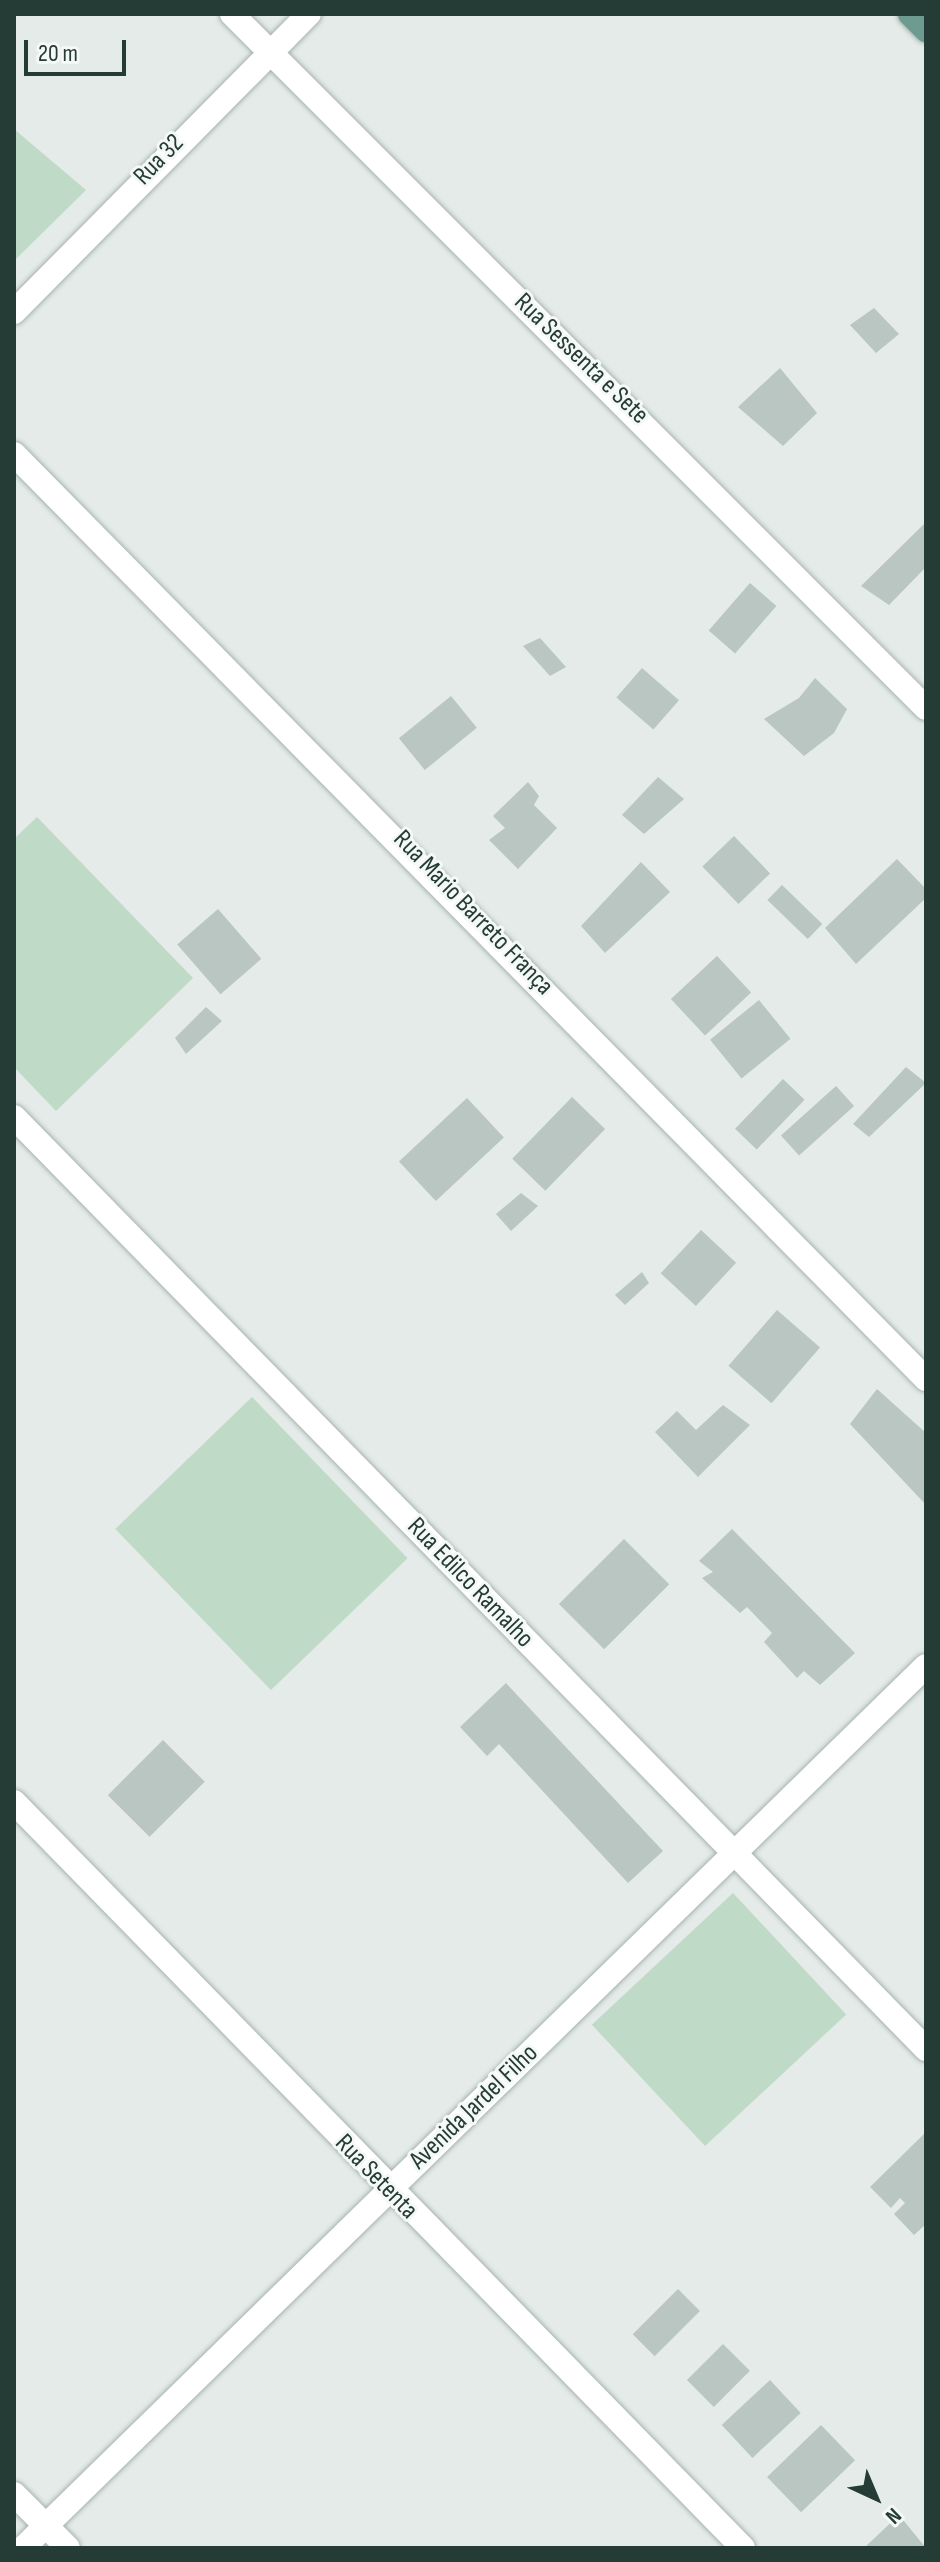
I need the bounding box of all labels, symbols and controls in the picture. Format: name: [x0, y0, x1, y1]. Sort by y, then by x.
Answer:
scale bar: [28, 24, 130, 74]
text: 20 m: [38, 39, 78, 68]
street label: Rua 32: [127, 128, 191, 192]
street label: Rua Sessenta e Sete: [507, 287, 655, 431]
street label: Rua Mario Barreto França: [386, 824, 560, 1002]
street label: Rua Edilco Ramalho: [400, 1512, 540, 1654]
street label: Avenida Jardel Filho: [403, 2038, 545, 2176]
street label: Rua Setenta: [328, 2128, 424, 2226]
north arrow: [836, 2458, 916, 2538]
text: N: [879, 2502, 907, 2529]

